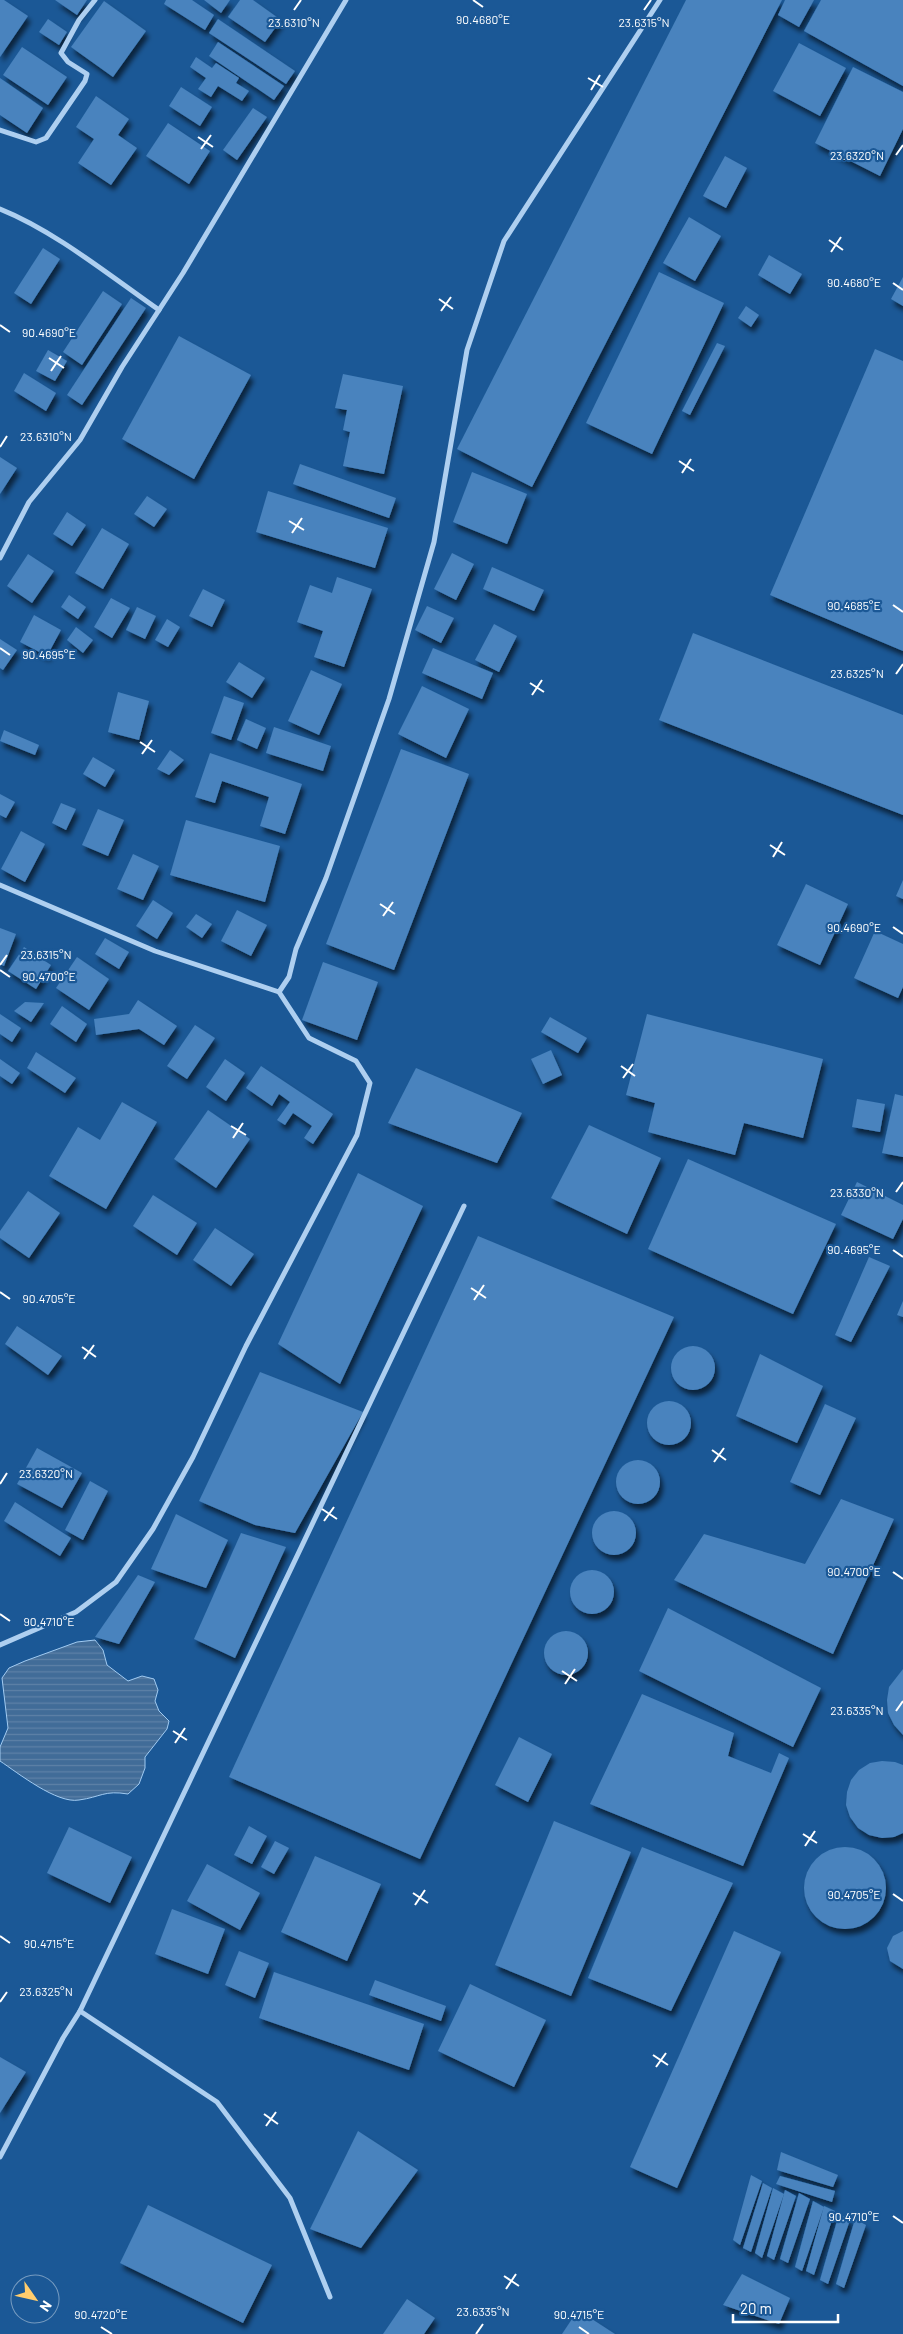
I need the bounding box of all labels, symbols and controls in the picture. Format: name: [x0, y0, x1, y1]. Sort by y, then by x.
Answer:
text: 90.4680°E: [456, 12, 510, 26]
text: 23.6310°N: [268, 15, 320, 29]
text: 23.6315°N: [618, 15, 670, 29]
text: 23.6320°N: [830, 148, 884, 162]
text: 90.4680°E: [827, 275, 881, 289]
text: 90.4690°E: [22, 325, 76, 339]
text: 23.6310°N: [20, 429, 72, 443]
text: 90.4685°E: [827, 598, 881, 612]
text: 90.4695°E: [22, 647, 76, 661]
text: 23.6325°N: [830, 666, 884, 680]
text: 90.4690°E: [827, 920, 881, 934]
text: 23.6315°N: [20, 947, 72, 961]
text: 90.4700°E: [22, 969, 76, 983]
text: 23.6330°N: [830, 1185, 884, 1199]
text: 90.4695°E: [827, 1242, 881, 1256]
text: 90.4705°E: [22, 1291, 76, 1305]
text: 23.6320°N: [19, 1466, 73, 1480]
text: 90.4700°E: [827, 1564, 881, 1578]
text: 90.4710°E: [23, 1614, 75, 1628]
text: 23.6335°N: [830, 1703, 884, 1717]
text: 90.4705°E: [827, 1887, 881, 1901]
text: 90.4715°E: [24, 1936, 74, 1950]
text: 23.6325°N: [19, 1984, 73, 1998]
text: 90.4710°E: [828, 2209, 880, 2223]
north arrow: [10, 2274, 60, 2324]
scale bar: [733, 2292, 838, 2324]
text: N: [37, 2298, 56, 2315]
text: 20 m: [740, 2299, 772, 2317]
text: 23.6335°N: [456, 2304, 510, 2318]
text: 90.4720°E: [74, 2307, 128, 2321]
text: 90.4715°E: [554, 2307, 604, 2321]

